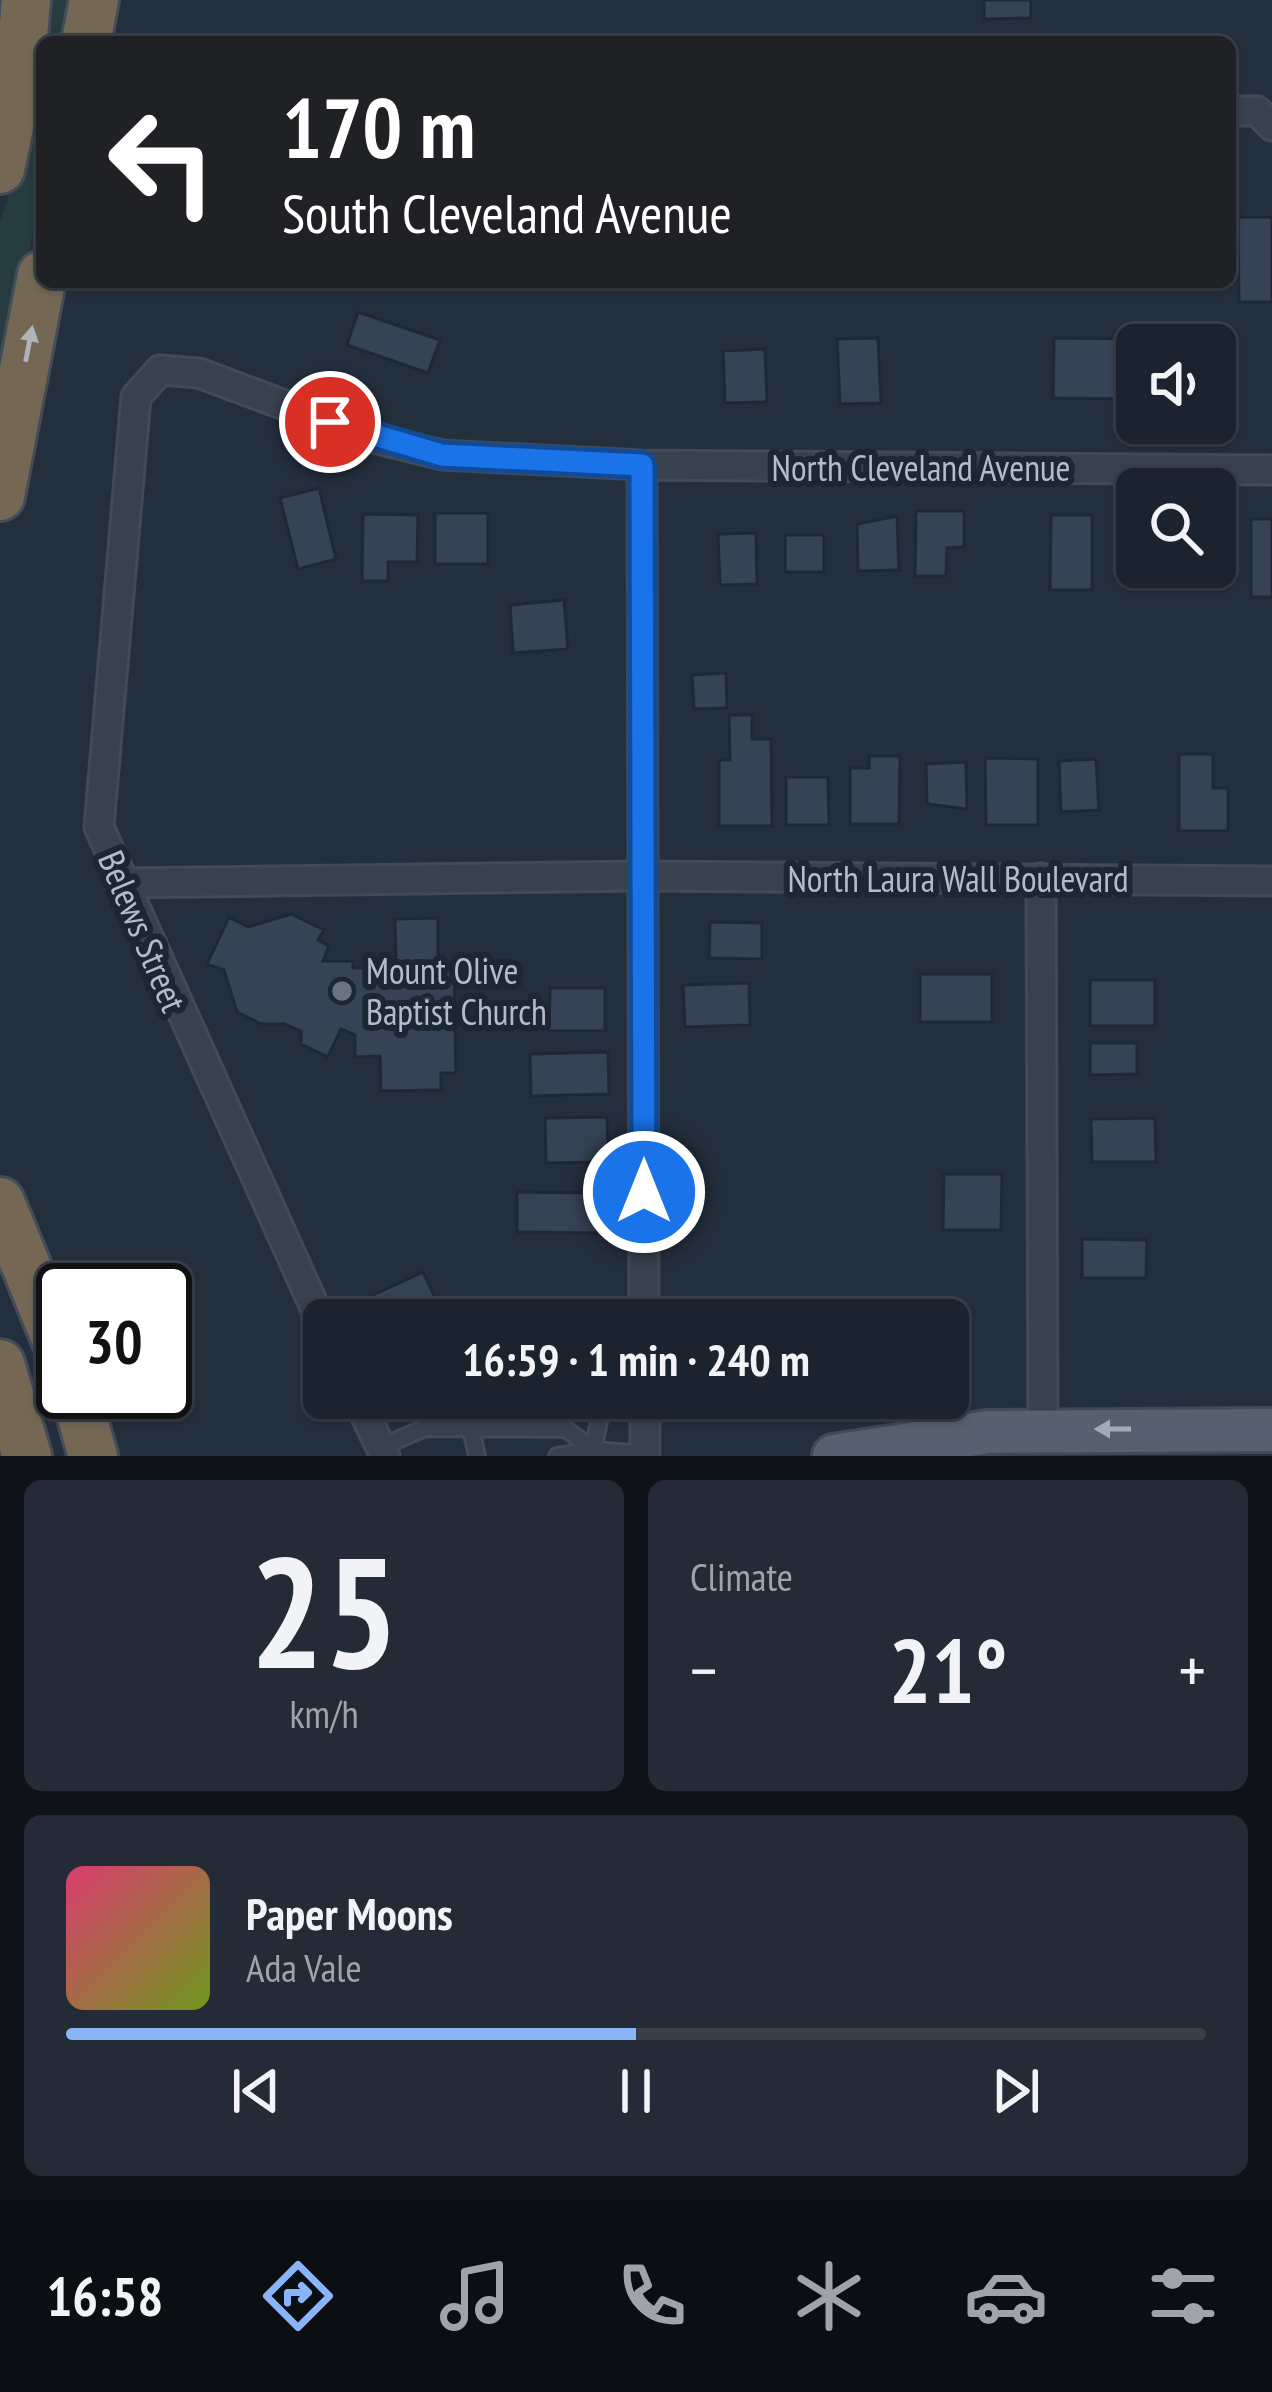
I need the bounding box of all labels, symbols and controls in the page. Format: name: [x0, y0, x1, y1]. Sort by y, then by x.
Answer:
text: 170 m: [282, 72, 475, 181]
icon: left: [84, 84, 240, 240]
text: South Cleveland Avenue: [282, 178, 732, 248]
map controls: [1116, 324, 1236, 588]
button: sound: [1116, 324, 1236, 444]
one-way arrow: [20, 325, 39, 363]
pin: [279, 371, 381, 473]
icon: arrive: [297, 389, 363, 455]
street label: North Cleveland Avenue: [772, 444, 1070, 491]
button: search: [1116, 468, 1236, 588]
street label: Belews Street: [88, 843, 198, 1019]
street label: North Laura Wall Boulevard: [787, 855, 1129, 902]
place label: Mount Olive Baptist Church: [366, 947, 547, 1035]
marker: Mount Olive Baptist Church: [329, 978, 355, 1004]
position arrow: [581, 1129, 707, 1255]
speed limit sign: 30: [36, 1263, 192, 1419]
text: 16:59 · 1 min · 240 m: [462, 1330, 810, 1388]
one-way arrow: [1093, 1419, 1131, 1439]
text: 25: [249, 1509, 399, 1711]
text: Climate: [690, 1551, 793, 1602]
text: 21°: [889, 1611, 1007, 1728]
text: −: [690, 1627, 717, 1712]
text: +: [1179, 1627, 1206, 1712]
text: km/h: [289, 1688, 359, 1739]
text: Paper Moons: [246, 1884, 453, 1942]
text: Ada Vale: [246, 1942, 362, 1993]
icon: previous: [223, 2058, 289, 2124]
icon: pause: [603, 2058, 669, 2124]
icon: next: [983, 2058, 1049, 2124]
icon: directions: [256, 2254, 340, 2338]
icon: music: [433, 2254, 517, 2338]
icon: phone: [610, 2254, 694, 2338]
icon: climate: [787, 2254, 871, 2338]
icon: car: [964, 2254, 1048, 2338]
icon: filters: [1141, 2254, 1225, 2338]
text: 16:58: [47, 2261, 163, 2331]

